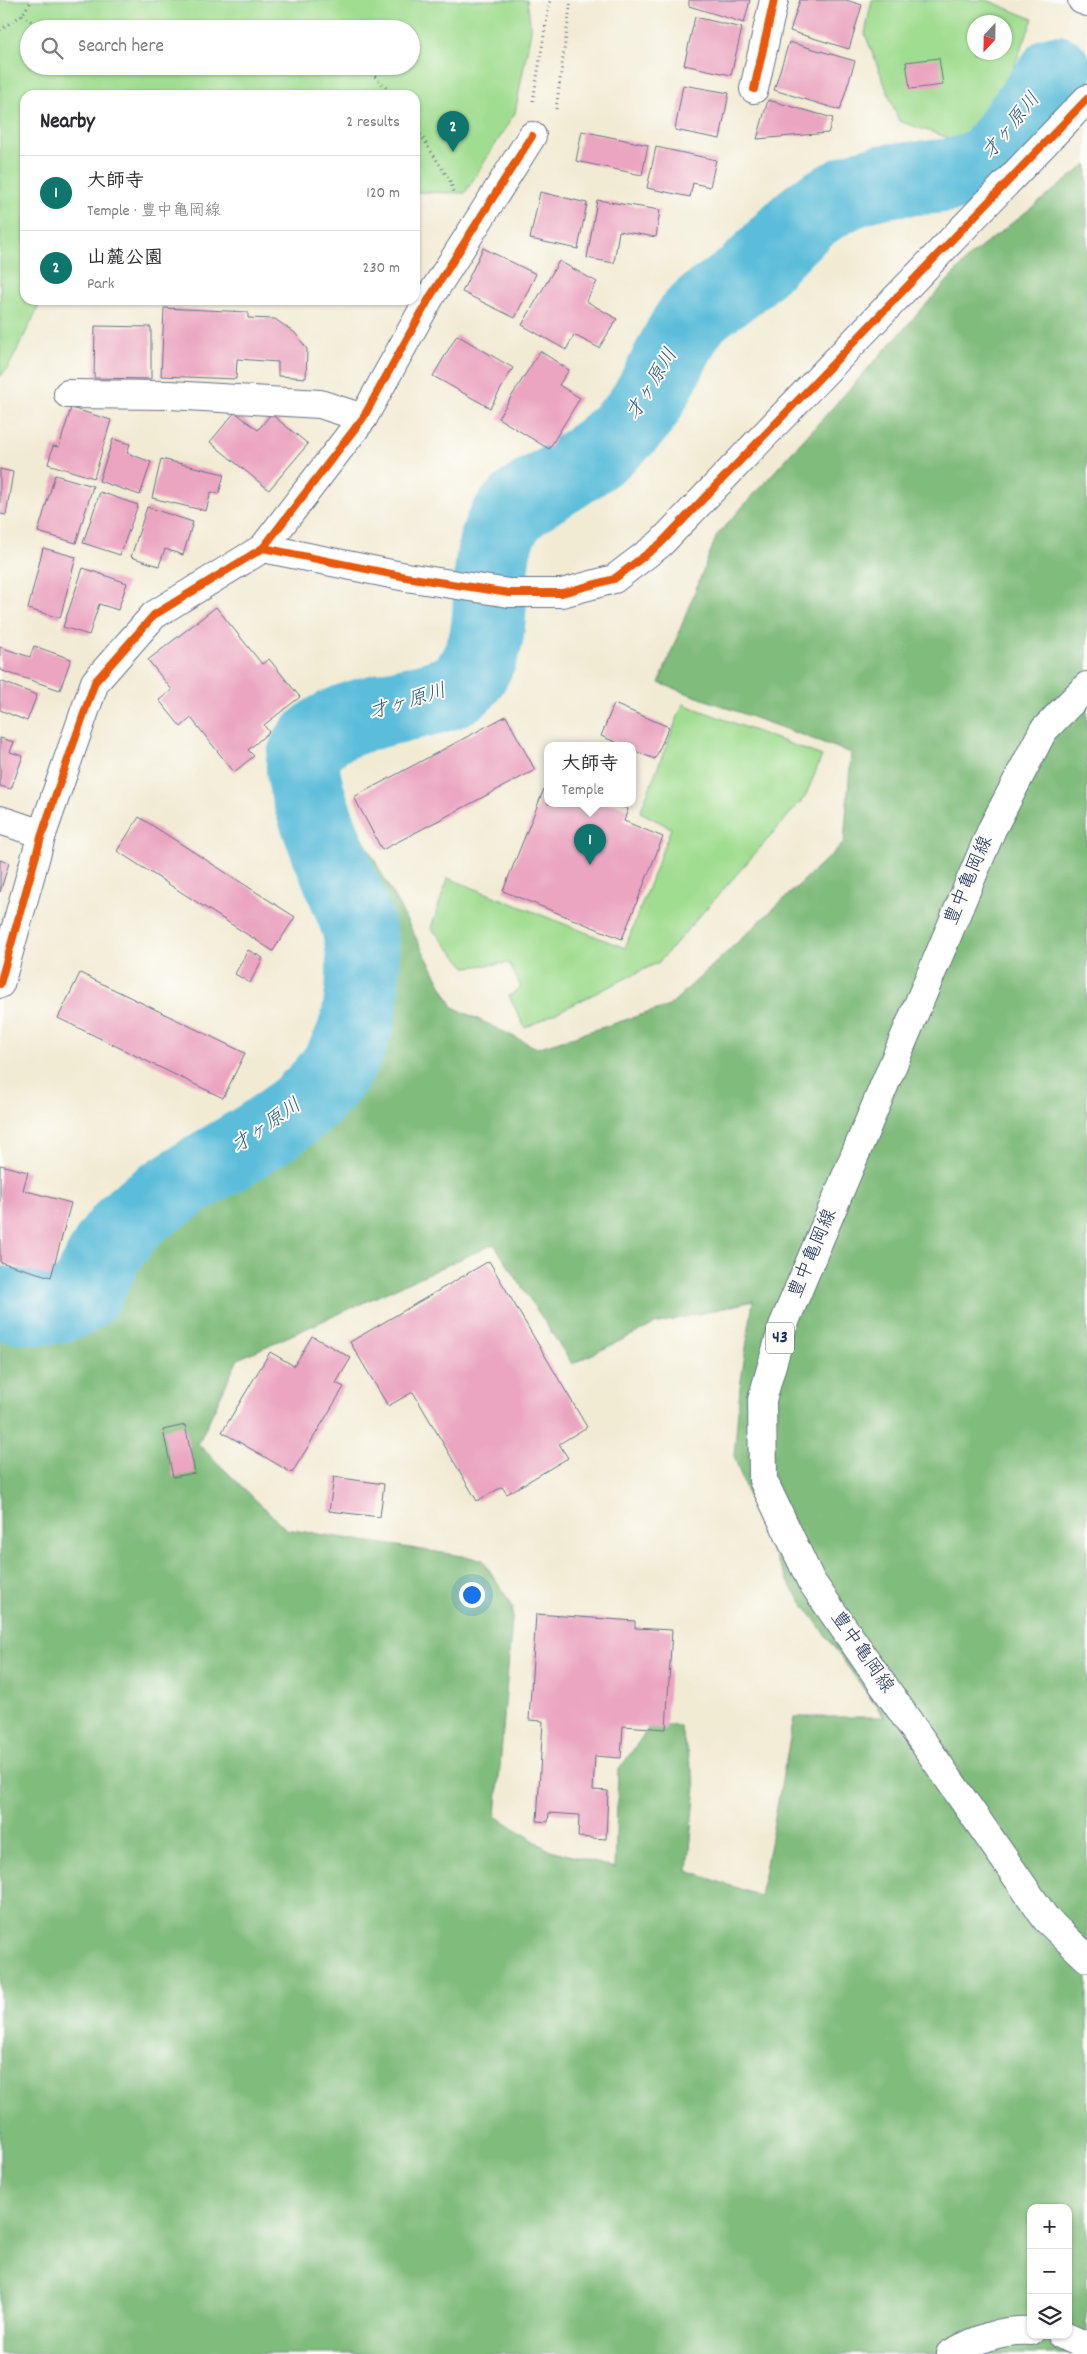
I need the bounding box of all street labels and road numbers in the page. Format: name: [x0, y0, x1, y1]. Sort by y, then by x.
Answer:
street label: 豊中亀岡線: [939, 832, 1001, 930]
street label: 豊中亀岡線: [783, 1205, 845, 1303]
road number: 43: [766, 1322, 794, 1354]
street label: 豊中亀岡線: [823, 1606, 899, 1700]

